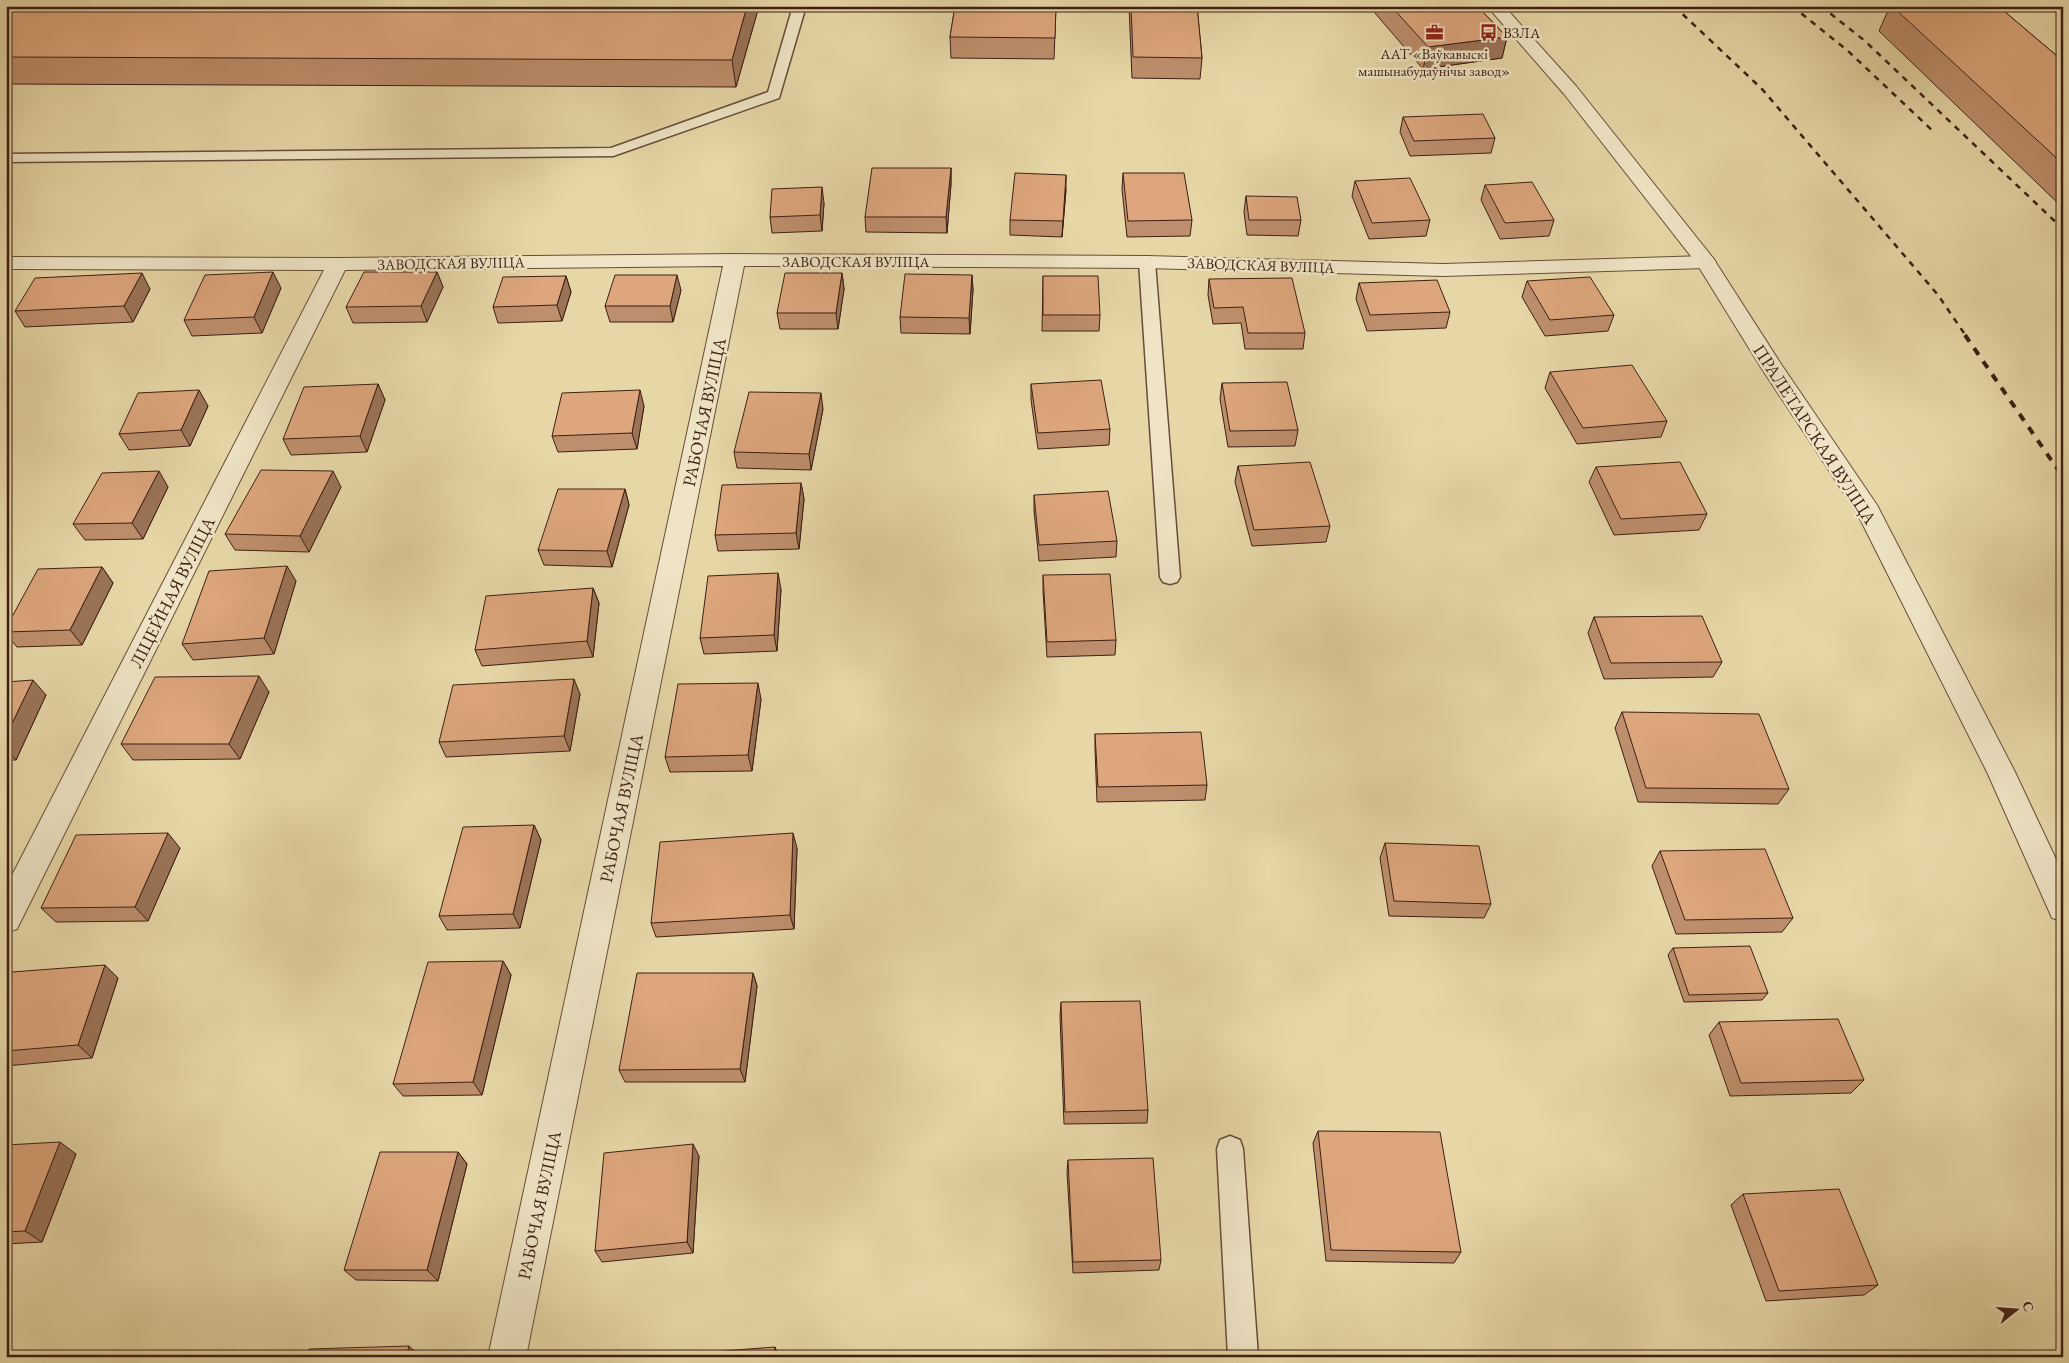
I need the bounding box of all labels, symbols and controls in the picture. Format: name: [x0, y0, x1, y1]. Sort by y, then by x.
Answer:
office icon: ААТ «Ваўкавыскі машынабудаўнічы завод»: [1424, 22, 1444, 42]
bus stop icon: ВЗЛА: [1479, 22, 1499, 42]
place label: ВЗЛА: [1503, 23, 1541, 42]
place label: ААТ «Ваўкавыскі машынабудаўнічы завод»: [1358, 44, 1510, 80]
street label: ЗАВОДСКАЯ ВУЛІЦА: [377, 252, 525, 274]
street label: ЗАВОДСКАЯ ВУЛІЦА: [782, 252, 930, 271]
street label: ЗАВОДСКАЯ ВУЛІЦА: [1187, 253, 1336, 277]
street label: РАБОЧАЯ ВУЛІЦА: [677, 335, 731, 488]
street label: ПРАЛЕТАРСКАЯ ВУЛІЦА: [1748, 340, 1882, 529]
street label: ЛІЦЕЙНАЯ ВУЛІЦА: [124, 512, 220, 671]
street label: РАБОЧАЯ ВУЛІЦА: [594, 731, 648, 884]
street label: РАБОЧАЯ ВУЛІЦА: [512, 1128, 566, 1281]
north arrow: [1992, 1286, 2042, 1336]
text: С: [2018, 1299, 2039, 1314]

